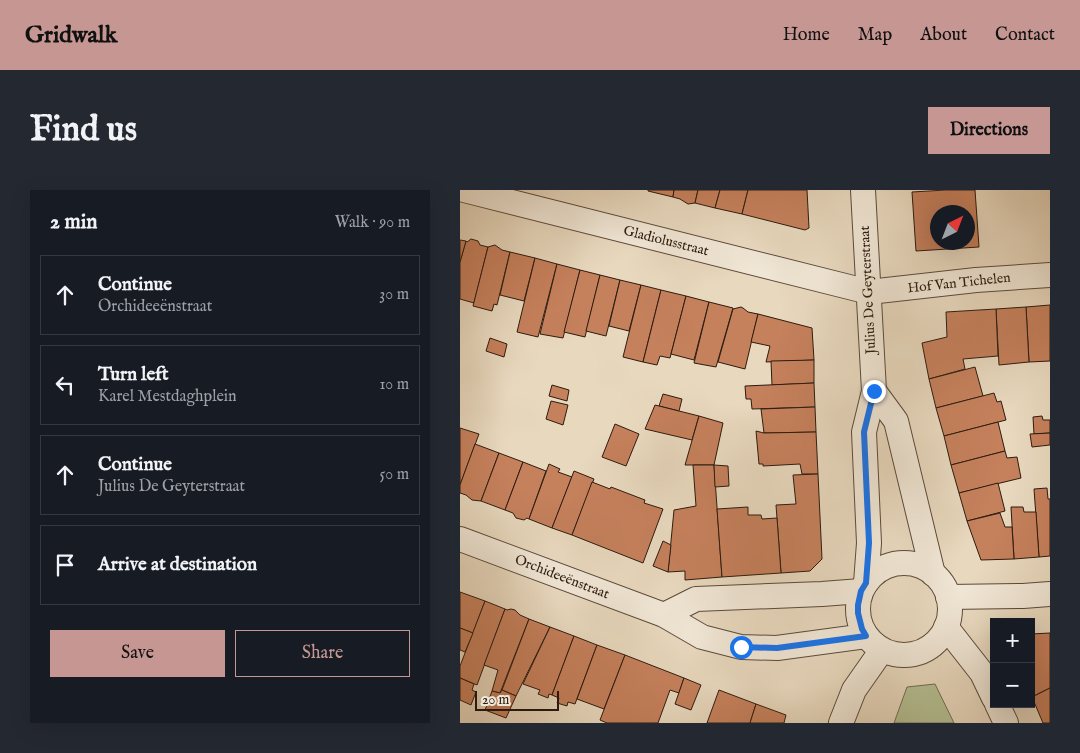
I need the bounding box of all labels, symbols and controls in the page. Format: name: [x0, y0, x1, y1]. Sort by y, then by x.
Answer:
text: Gridwalk: [25, 20, 117, 51]
text: Home: [783, 24, 830, 47]
text: Map: [858, 24, 892, 47]
text: About: [920, 24, 967, 47]
text: Contact: [995, 24, 1055, 47]
button: Directions: [928, 107, 1050, 154]
text: Find us: [30, 108, 137, 153]
north arrow: [930, 205, 975, 250]
text: 2 min: [50, 209, 97, 236]
text: Walk · 90 m: [335, 213, 410, 233]
street label: Gladiolusstraat: [621, 222, 711, 260]
street label: Julius De Geyterstraat: [856, 225, 880, 357]
street label: Hof Van Tichelen: [907, 269, 1012, 297]
text: Continue: [98, 273, 172, 297]
icon: ahead: [51, 281, 79, 309]
text: 30 m: [379, 285, 409, 305]
text: Orchideeënstraat: [98, 297, 212, 317]
text: Turn left: [98, 363, 169, 387]
icon: left: [51, 371, 79, 399]
text: 10 m: [379, 375, 409, 395]
route end: [863, 380, 886, 403]
text: Karel Mestdaghplein: [98, 387, 237, 407]
text: Continue: [98, 453, 172, 477]
icon: ahead: [51, 461, 79, 489]
text: 50 m: [380, 465, 409, 485]
text: Julius De Geyterstraat: [98, 477, 245, 497]
icon: arrive: [51, 551, 79, 579]
street label: Orchideeënstraat: [512, 551, 612, 603]
text: Arrive at destination: [98, 553, 257, 577]
map controls: [990, 618, 1035, 708]
button: +: [990, 618, 1035, 663]
button: Save: [50, 630, 225, 677]
button: Share: [235, 630, 410, 677]
route start: [730, 636, 753, 659]
button: −: [990, 663, 1035, 708]
scale bar: [475, 688, 559, 711]
text: 20 m: [482, 691, 509, 709]

